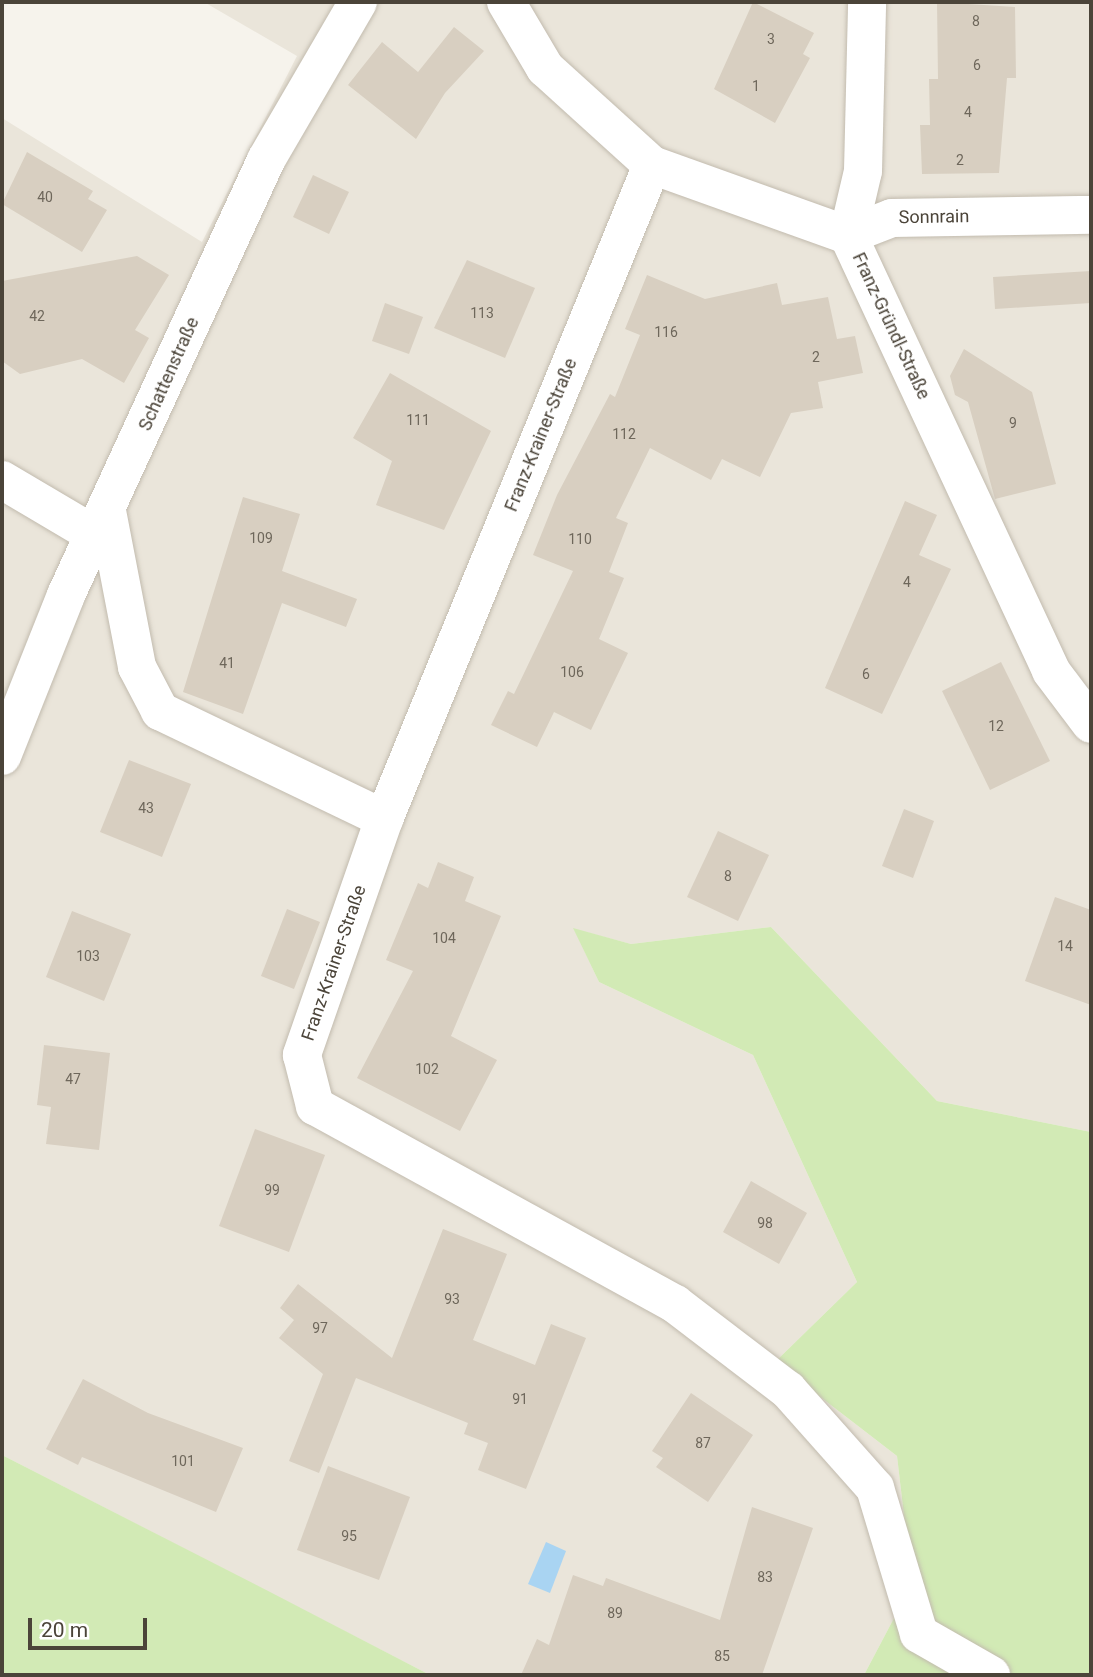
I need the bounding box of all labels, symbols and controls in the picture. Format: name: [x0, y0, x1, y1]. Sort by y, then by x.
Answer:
house number: 8: [972, 13, 980, 29]
house number: 3: [767, 31, 775, 47]
house number: 6: [973, 57, 981, 73]
house number: 1: [752, 78, 760, 94]
house number: 4: [964, 104, 972, 120]
house number: 2: [956, 152, 964, 168]
house number: 40: [37, 189, 53, 205]
street label: Sonnrain: [898, 206, 970, 228]
street label: Franz-Gründl-Straße: [848, 249, 934, 403]
house number: 113: [470, 305, 494, 321]
house number: 42: [29, 308, 45, 324]
street label: Schattenstraße: [134, 314, 204, 434]
house number: 116: [654, 324, 678, 340]
house number: 2: [812, 349, 820, 365]
street label: Franz-Krainer-Straße: [500, 355, 582, 515]
house number: 111: [406, 412, 430, 428]
house number: 9: [1009, 415, 1017, 431]
house number: 112: [612, 426, 636, 442]
house number: 109: [249, 530, 273, 546]
house number: 110: [568, 531, 592, 547]
house number: 4: [903, 574, 911, 590]
house number: 41: [219, 655, 235, 671]
house number: 106: [560, 664, 584, 680]
house number: 6: [862, 666, 870, 682]
house number: 12: [988, 718, 1004, 734]
house number: 43: [138, 800, 154, 816]
house number: 8: [724, 868, 732, 884]
street label: Franz-Krainer-Straße: [297, 882, 371, 1044]
house number: 104: [432, 930, 456, 946]
house number: 14: [1057, 938, 1073, 954]
house number: 103: [76, 948, 100, 964]
house number: 102: [415, 1061, 439, 1077]
house number: 47: [65, 1071, 81, 1087]
house number: 99: [264, 1182, 280, 1198]
house number: 98: [757, 1215, 773, 1231]
house number: 93: [444, 1291, 460, 1307]
house number: 97: [312, 1320, 328, 1336]
house number: 91: [512, 1391, 528, 1407]
house number: 87: [695, 1435, 711, 1451]
house number: 101: [171, 1453, 195, 1469]
house number: 95: [341, 1528, 357, 1544]
house number: 83: [757, 1569, 773, 1585]
scale bar: [32, 1604, 150, 1648]
house number: 89: [607, 1605, 623, 1621]
text: 20 m: [41, 1618, 88, 1642]
house number: 85: [714, 1648, 730, 1664]

